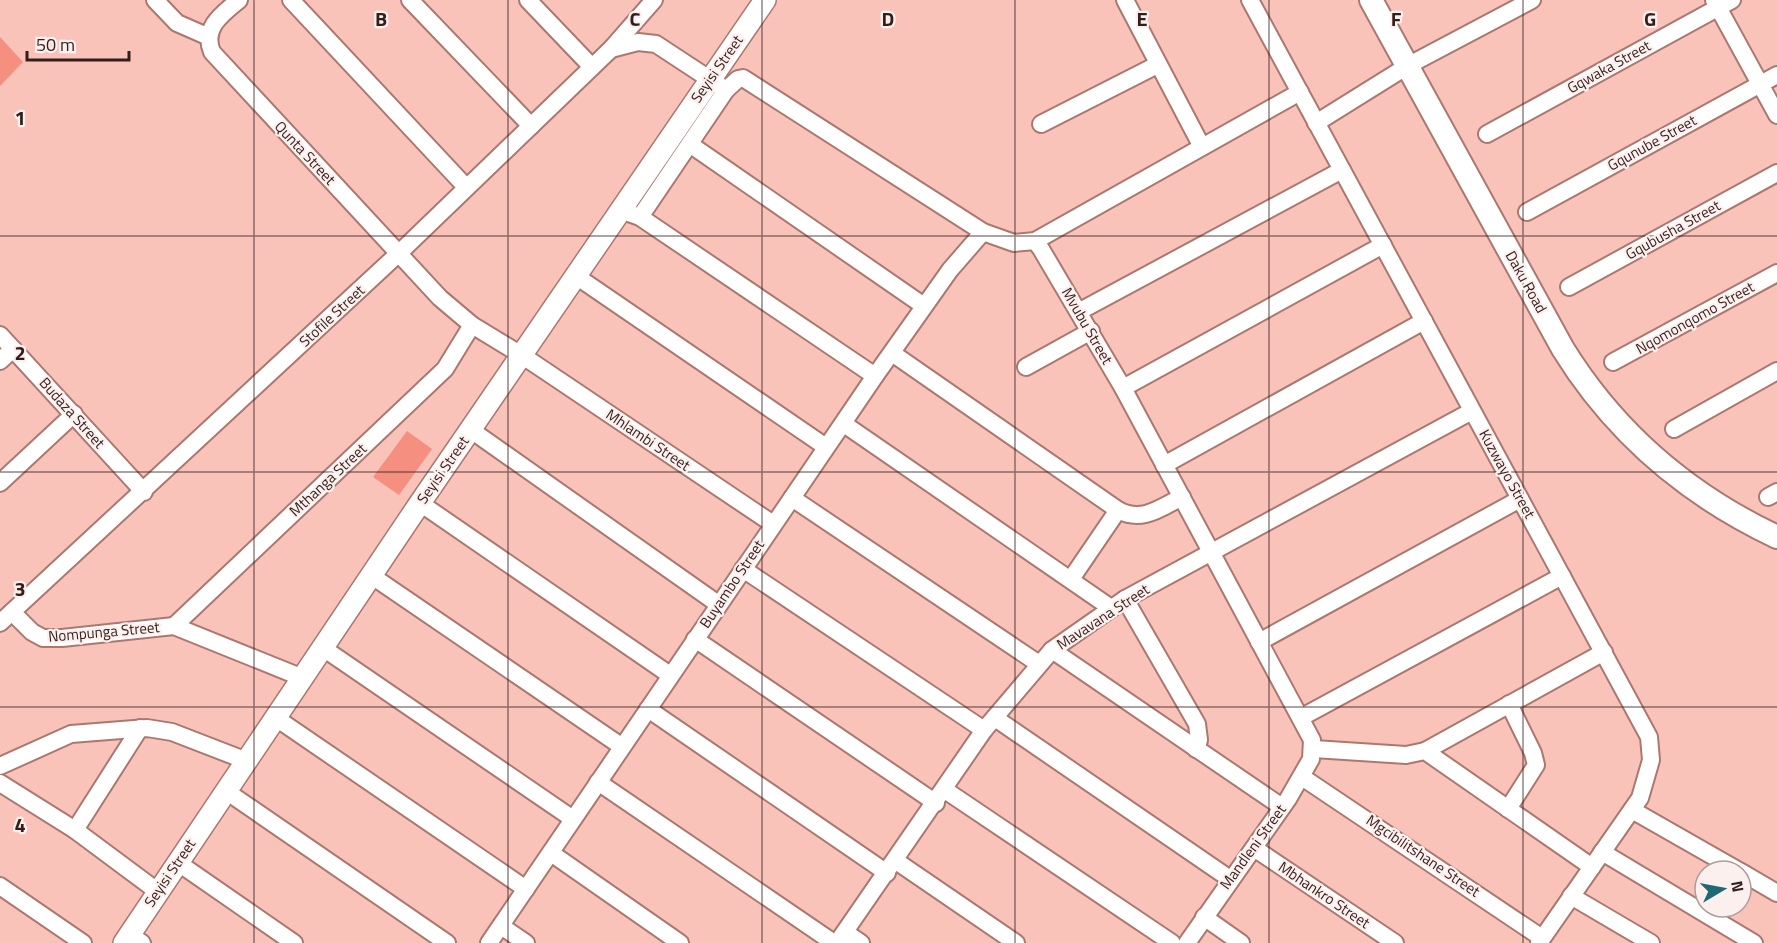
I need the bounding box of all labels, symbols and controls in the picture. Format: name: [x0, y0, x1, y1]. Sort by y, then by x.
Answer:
text: B: [375, 3, 387, 34]
text: C: [630, 3, 641, 34]
text: D: [882, 3, 894, 34]
text: E: [1136, 3, 1148, 34]
text: F: [1391, 3, 1402, 34]
text: G: [1644, 3, 1656, 34]
scale bar: [27, 24, 129, 62]
street label: Seyisi Street: [685, 29, 749, 107]
text: 50 m: [36, 31, 75, 58]
street label: Gqwaka Street: [1563, 34, 1655, 99]
text: 1: [14, 102, 26, 133]
street label: Gqunube Street: [1603, 108, 1701, 177]
street label: Qunta Street: [269, 115, 342, 191]
street label: Gqubusha Street: [1621, 194, 1725, 265]
street label: Daku Road: [1500, 246, 1553, 317]
street label: Nqomonqomo Street: [1631, 275, 1759, 360]
street label: Stofile Street: [294, 279, 370, 352]
street label: Mvubu Street: [1056, 283, 1119, 369]
text: 2: [14, 337, 26, 368]
street label: Budaza Street: [34, 372, 111, 454]
street label: Mhlambi Street: [602, 403, 696, 477]
street label: Kuzwayo Street: [1473, 425, 1542, 523]
street label: Seyisi Street: [411, 430, 475, 508]
street label: Mthanga Street: [284, 437, 372, 522]
street label: Buyambo Street: [693, 534, 770, 632]
text: 3: [14, 573, 26, 604]
street label: Mavavana Street: [1052, 577, 1154, 655]
street label: Nompunga Street: [47, 615, 161, 648]
street label: Mandleni Street: [1214, 799, 1292, 894]
text: 4: [14, 809, 26, 840]
street label: Mgcibilitshane Street: [1362, 809, 1486, 903]
street label: Seyisi Street: [138, 833, 201, 912]
street label: Mbhankro Street: [1274, 855, 1375, 934]
north arrow: [1693, 859, 1753, 919]
text: N: [1725, 879, 1751, 894]

